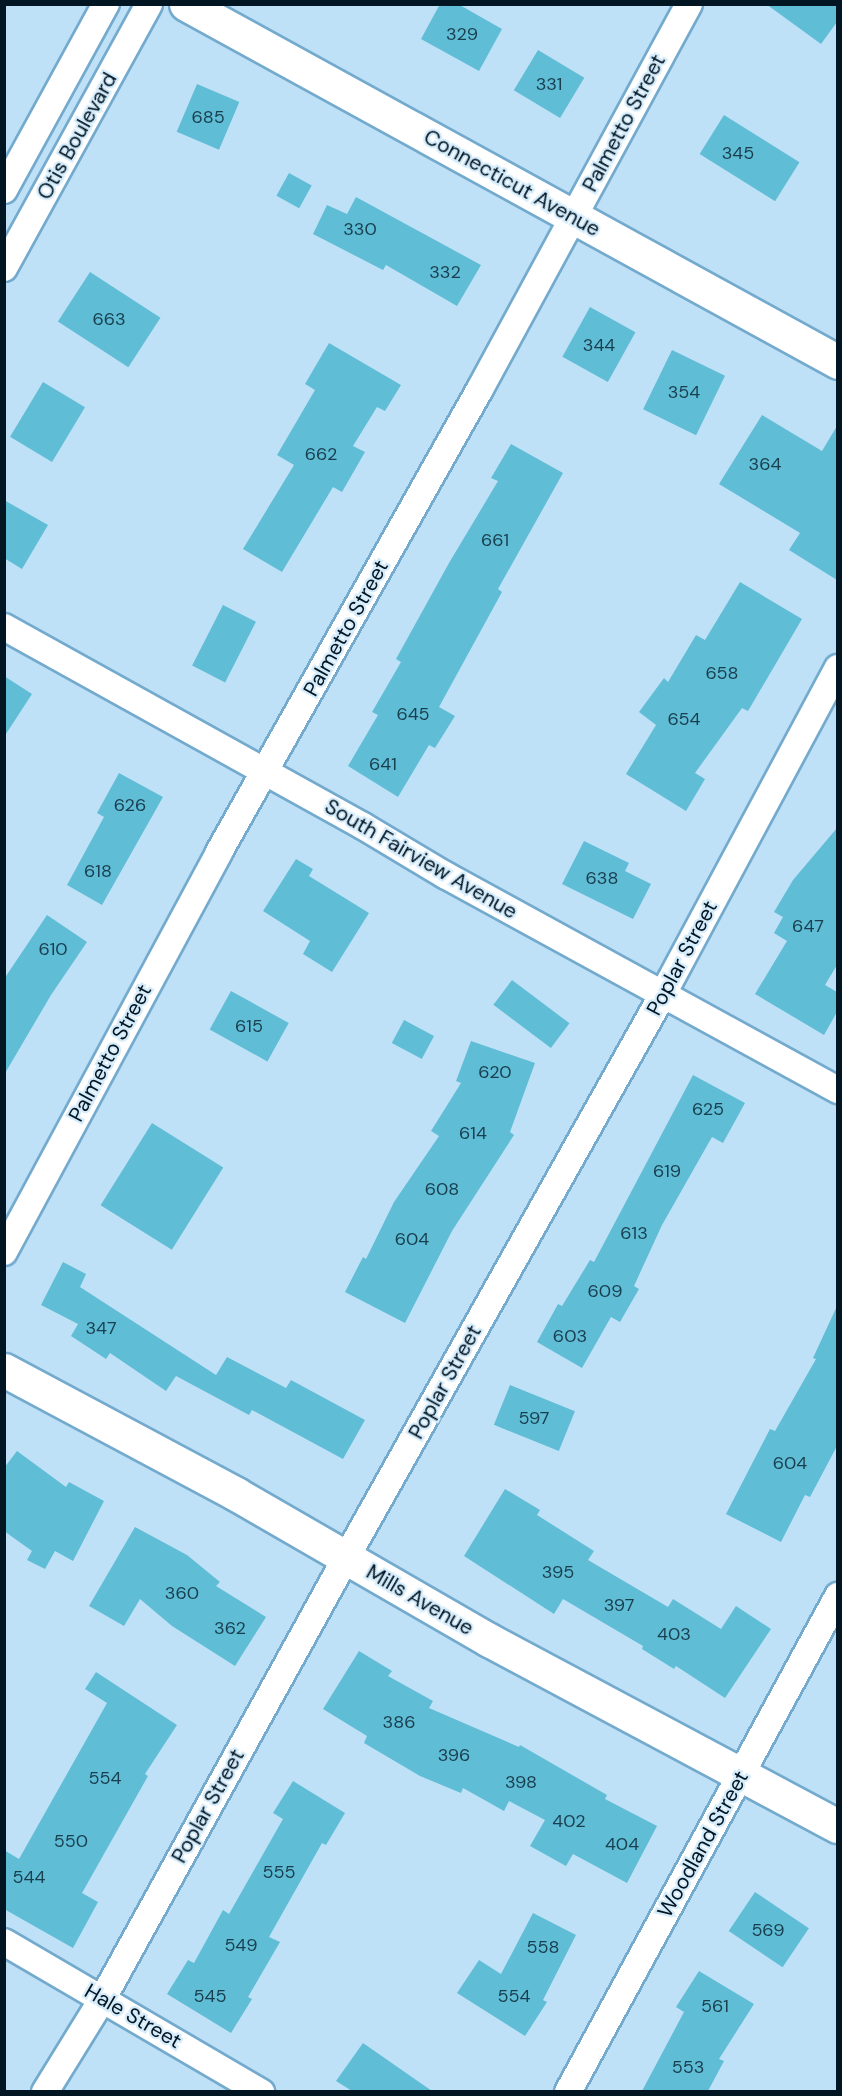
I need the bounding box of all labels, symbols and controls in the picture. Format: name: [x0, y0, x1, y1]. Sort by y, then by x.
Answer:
house number: 329: [446, 23, 478, 45]
street label: Palmetto Street: [577, 50, 671, 196]
street label: Otis Boulevard: [32, 68, 122, 204]
house number: 331: [536, 73, 562, 95]
house number: 685: [191, 106, 225, 128]
street label: Connecticut Avenue: [419, 124, 605, 242]
house number: 345: [722, 142, 754, 164]
house number: 330: [343, 218, 377, 240]
house number: 332: [429, 261, 461, 283]
house number: 663: [92, 308, 126, 330]
house number: 344: [583, 334, 615, 356]
house number: 354: [668, 381, 700, 403]
house number: 662: [305, 443, 337, 465]
house number: 364: [749, 453, 781, 475]
house number: 661: [481, 529, 509, 551]
street label: Palmetto Street: [298, 556, 394, 700]
house number: 658: [706, 662, 738, 684]
house number: 645: [396, 703, 430, 725]
house number: 654: [668, 708, 700, 730]
house number: 641: [369, 753, 397, 775]
house number: 626: [114, 794, 146, 816]
street label: South Fairview Avenue: [320, 794, 522, 924]
house number: 618: [84, 860, 112, 882]
house number: 638: [586, 867, 618, 889]
street label: Poplar Street: [641, 896, 723, 1020]
house number: 647: [792, 915, 824, 937]
house number: 610: [38, 938, 68, 960]
street label: Palmetto Street: [63, 980, 157, 1126]
house number: 615: [235, 1015, 263, 1037]
house number: 620: [478, 1061, 512, 1083]
house number: 625: [692, 1098, 724, 1120]
house number: 614: [459, 1122, 487, 1144]
house number: 619: [653, 1160, 681, 1182]
house number: 608: [425, 1178, 459, 1200]
house number: 613: [620, 1222, 648, 1244]
house number: 604: [395, 1228, 429, 1250]
house number: 609: [588, 1280, 622, 1302]
house number: 347: [85, 1317, 117, 1339]
street label: Poplar Street: [403, 1321, 487, 1443]
house number: 603: [553, 1325, 587, 1347]
house number: 597: [519, 1407, 549, 1429]
house number: 604: [773, 1452, 807, 1474]
street label: Mills Avenue: [362, 1559, 478, 1641]
house number: 395: [542, 1561, 574, 1583]
house number: 360: [165, 1582, 199, 1604]
house number: 397: [604, 1594, 634, 1616]
house number: 362: [214, 1617, 246, 1639]
house number: 403: [657, 1623, 691, 1645]
house number: 386: [383, 1711, 415, 1733]
house number: 396: [438, 1744, 470, 1766]
street label: Poplar Street: [166, 1745, 250, 1867]
street label: Woodland Street: [652, 1766, 754, 1922]
house number: 554: [89, 1767, 121, 1789]
house number: 398: [505, 1771, 537, 1793]
house number: 402: [552, 1810, 586, 1832]
house number: 550: [54, 1830, 88, 1852]
house number: 404: [605, 1833, 639, 1855]
house number: 555: [263, 1861, 295, 1883]
house number: 544: [13, 1866, 45, 1888]
house number: 569: [751, 1919, 785, 1941]
house number: 549: [224, 1934, 258, 1956]
house number: 558: [527, 1936, 559, 1958]
street label: Hale Street: [80, 1978, 186, 2054]
house number: 545: [194, 1985, 226, 2007]
house number: 554: [498, 1985, 530, 2007]
house number: 561: [701, 1995, 729, 2017]
house number: 553: [672, 2056, 704, 2078]

